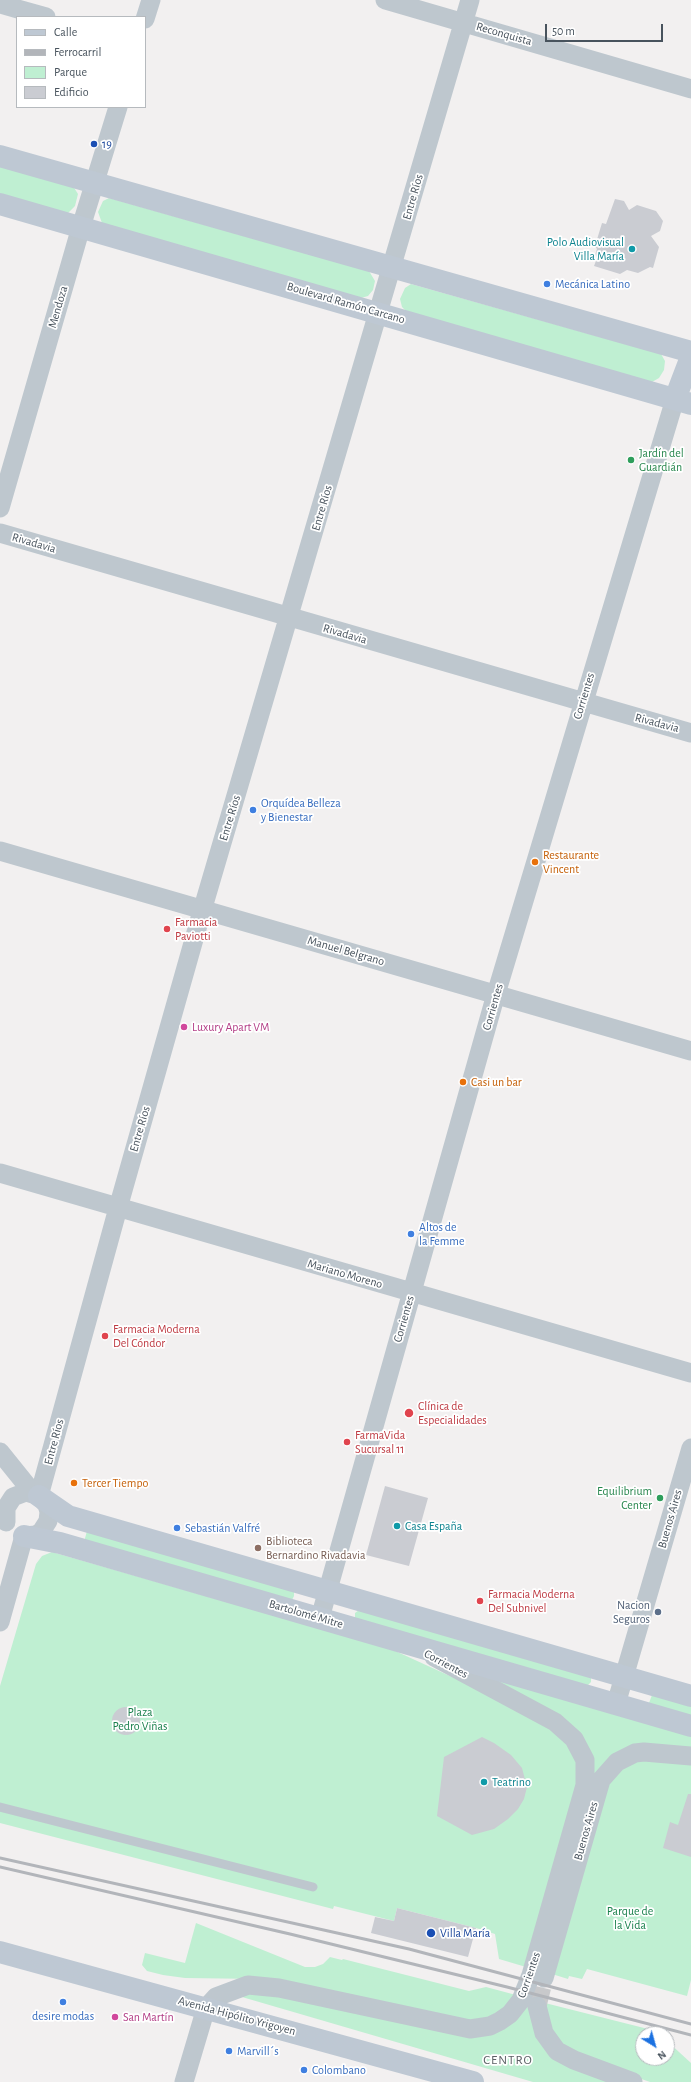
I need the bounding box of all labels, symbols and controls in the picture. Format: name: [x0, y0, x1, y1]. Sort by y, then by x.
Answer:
legend: [16, 16, 146, 108]
scale bar: [547, 16, 665, 42]
street label: Reconquista: [474, 19, 534, 49]
text: 50 m: [552, 25, 575, 37]
text: Calle: [54, 26, 77, 38]
text: Ferrocarril: [54, 46, 101, 58]
text: Parque: [54, 66, 87, 78]
text: Edificio: [54, 86, 89, 98]
place label: 19: [102, 137, 112, 151]
marker: 19: [89, 139, 99, 149]
street label: Entre Ríos: [400, 172, 426, 222]
place label: Polo Audiovisual Villa María: [547, 235, 624, 263]
marker: Polo Audiovisual Villa María: [627, 244, 637, 254]
place label: Mecánica Latino: [555, 277, 630, 291]
street label: Boulevard Ramón Carcano: [285, 279, 407, 327]
marker: Mecánica Latino: [542, 279, 552, 289]
street label: Mendoza: [45, 284, 71, 330]
place label: Jardín del Guardián: [639, 446, 684, 474]
marker: Jardín del Guardián: [626, 455, 636, 465]
street label: Entre Ríos: [309, 483, 335, 533]
street label: Rivadavia: [10, 530, 58, 556]
street label: Rivadavia: [321, 621, 369, 647]
street label: Corrientes: [570, 671, 598, 721]
street label: Rivadavia: [633, 710, 681, 736]
street label: Entre Ríos: [216, 793, 244, 843]
place label: Orquídea Belleza y Bienestar: [261, 796, 341, 824]
marker: Orquídea Belleza y Bienestar: [248, 805, 258, 815]
place label: Restaurante Vincent: [543, 848, 599, 876]
marker: Restaurante Vincent: [530, 857, 540, 867]
place label: Farmacia Paviotti: [175, 915, 217, 943]
marker: Farmacia Paviotti: [162, 924, 172, 934]
street label: Manuel Belgrano: [306, 933, 386, 969]
street label: Corrientes: [479, 982, 507, 1032]
place label: Luxury Apart VM: [192, 1020, 269, 1034]
marker: Luxury Apart VM: [179, 1022, 189, 1032]
place label: Casi un bar: [471, 1075, 522, 1089]
marker: Casi un bar: [458, 1077, 468, 1087]
street label: Entre Ríos: [127, 1104, 153, 1154]
place label: Altos de la Femme: [419, 1220, 464, 1248]
marker: Altos de la Femme: [406, 1229, 416, 1239]
street label: Mariano Moreno: [306, 1256, 384, 1292]
street label: Corrientes: [390, 1294, 418, 1344]
place label: Farmacia Moderna Del Cóndor: [113, 1322, 200, 1350]
marker: Farmacia Moderna Del Cóndor: [100, 1331, 110, 1341]
place label: Clínica de Especialidades: [418, 1399, 487, 1427]
marker: Clínica de Especialidades: [403, 1407, 415, 1419]
street label: Entre Ríos: [41, 1417, 67, 1467]
place label: FarmaVida Sucursal 11: [355, 1428, 405, 1456]
marker: FarmaVida Sucursal 11: [342, 1437, 352, 1447]
place label: Tercer Tiempo: [82, 1476, 148, 1490]
marker: Tercer Tiempo: [69, 1478, 79, 1488]
place label: Equilibrium Center: [597, 1484, 652, 1512]
street label: Buenos Aires: [655, 1488, 685, 1550]
marker: Equilibrium Center: [655, 1493, 665, 1503]
place label: Casa España: [405, 1519, 462, 1533]
place label: Sebastián Valfré: [185, 1521, 260, 1535]
marker: Casa España: [392, 1521, 402, 1531]
marker: Sebastián Valfré: [172, 1523, 182, 1533]
place label: Biblioteca Bernardino Rivadavia: [266, 1534, 365, 1562]
marker: Biblioteca Bernardino Rivadavia: [253, 1543, 263, 1553]
place label: Farmacia Moderna Del Subnivel: [488, 1587, 575, 1615]
marker: Farmacia Moderna Del Subnivel: [475, 1596, 485, 1606]
street label: Bartolomé Mitre: [267, 1597, 345, 1631]
place label: Nacion Seguros: [613, 1598, 650, 1626]
marker: Nacion Seguros: [653, 1607, 663, 1617]
street label: Corrientes: [422, 1646, 470, 1682]
park label: Plaza Pedro Viñas: [112, 1705, 168, 1733]
place label: Teatrino: [492, 1775, 531, 1789]
marker: Teatrino: [479, 1777, 489, 1787]
street label: Buenos Aires: [571, 1800, 601, 1862]
park label: Parque de la Vida: [607, 1904, 653, 1932]
place label: Villa María: [440, 1926, 490, 1940]
marker: Villa María: [425, 1927, 437, 1939]
street label: Corrientes: [514, 1950, 544, 2000]
street label: Avenida Hipólito Yrigoyen: [177, 1993, 297, 2039]
marker: desire modas: [58, 1997, 68, 2007]
place label: desire modas: [32, 2009, 94, 2023]
place label: San Martín: [123, 2010, 174, 2024]
marker: San Martín: [110, 2012, 120, 2022]
north arrow: [635, 2026, 675, 2066]
place label: Marvill´s: [237, 2044, 279, 2058]
marker: Marvill´s: [224, 2046, 234, 2056]
text: N: [656, 2048, 668, 2062]
district label: CENTRO: [483, 2052, 533, 2068]
place label: Colombano: [312, 2063, 366, 2077]
marker: Colombano: [299, 2065, 309, 2075]

